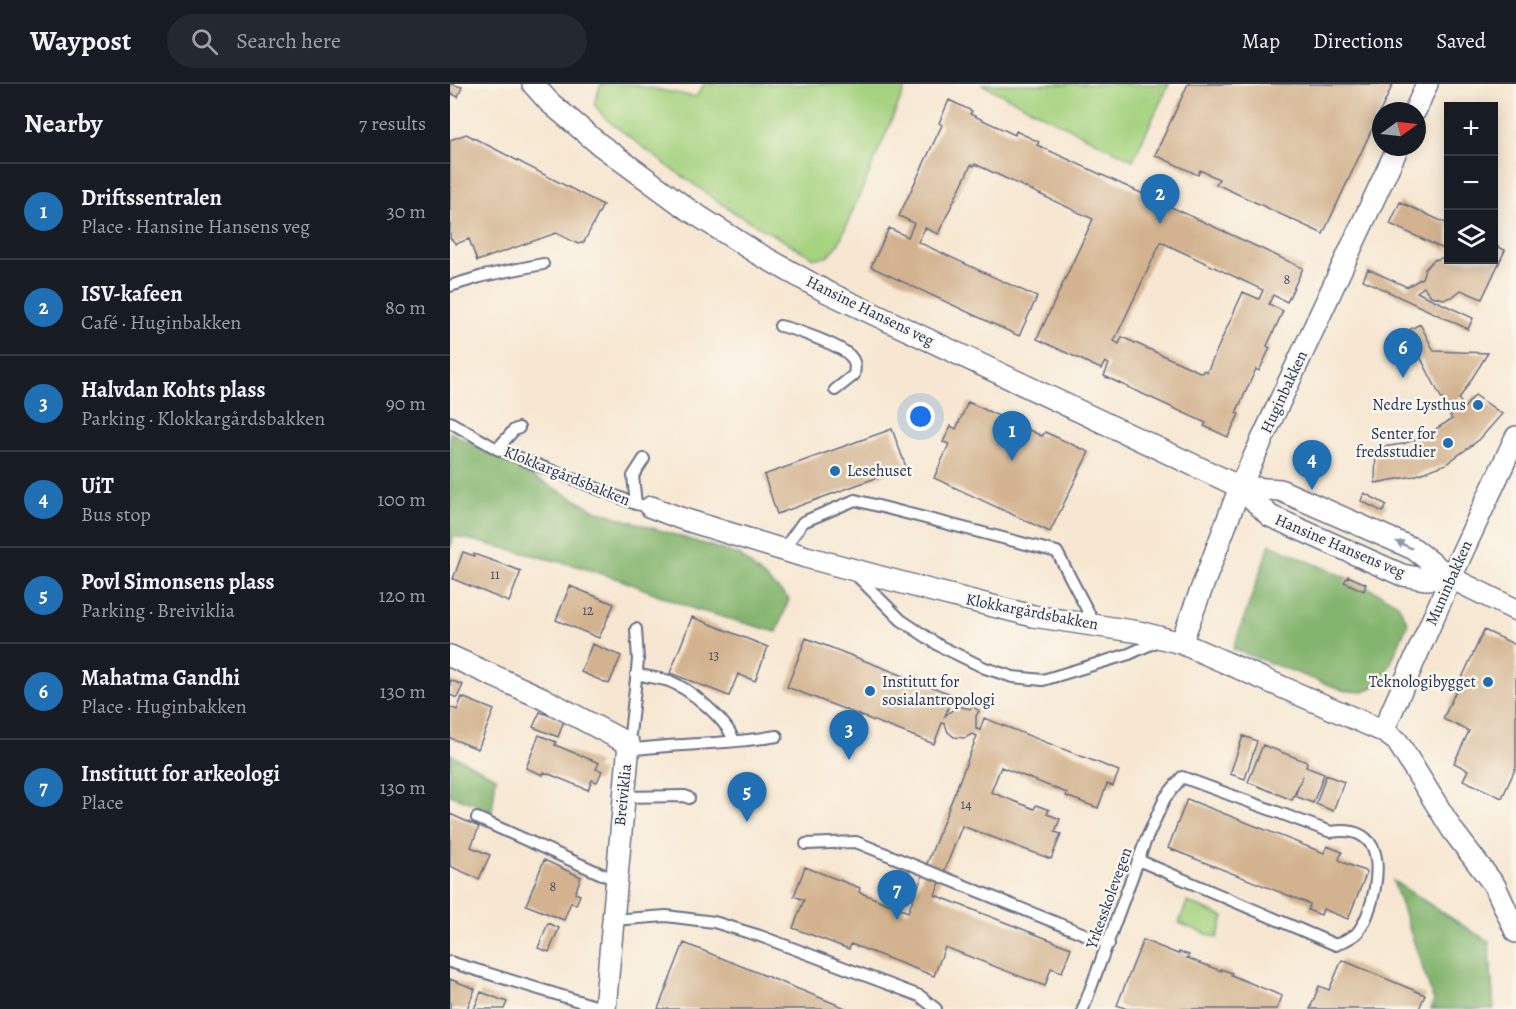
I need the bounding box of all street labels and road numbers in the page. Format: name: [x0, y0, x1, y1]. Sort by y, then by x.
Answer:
street label: Hansine Hansens veg: [802, 270, 938, 352]
street label: Huginbakken: [1255, 347, 1313, 437]
street label: Klokkargårdsbakken: [501, 441, 634, 511]
street label: Hansine Hansens veg: [1271, 509, 1409, 583]
street label: Muninbakken: [1420, 537, 1478, 629]
street label: Klokkargårdsbakken: [964, 588, 1100, 636]
street label: Breiviklia: [609, 762, 637, 827]
street label: Yrkesskolevegen: [1080, 844, 1138, 953]

